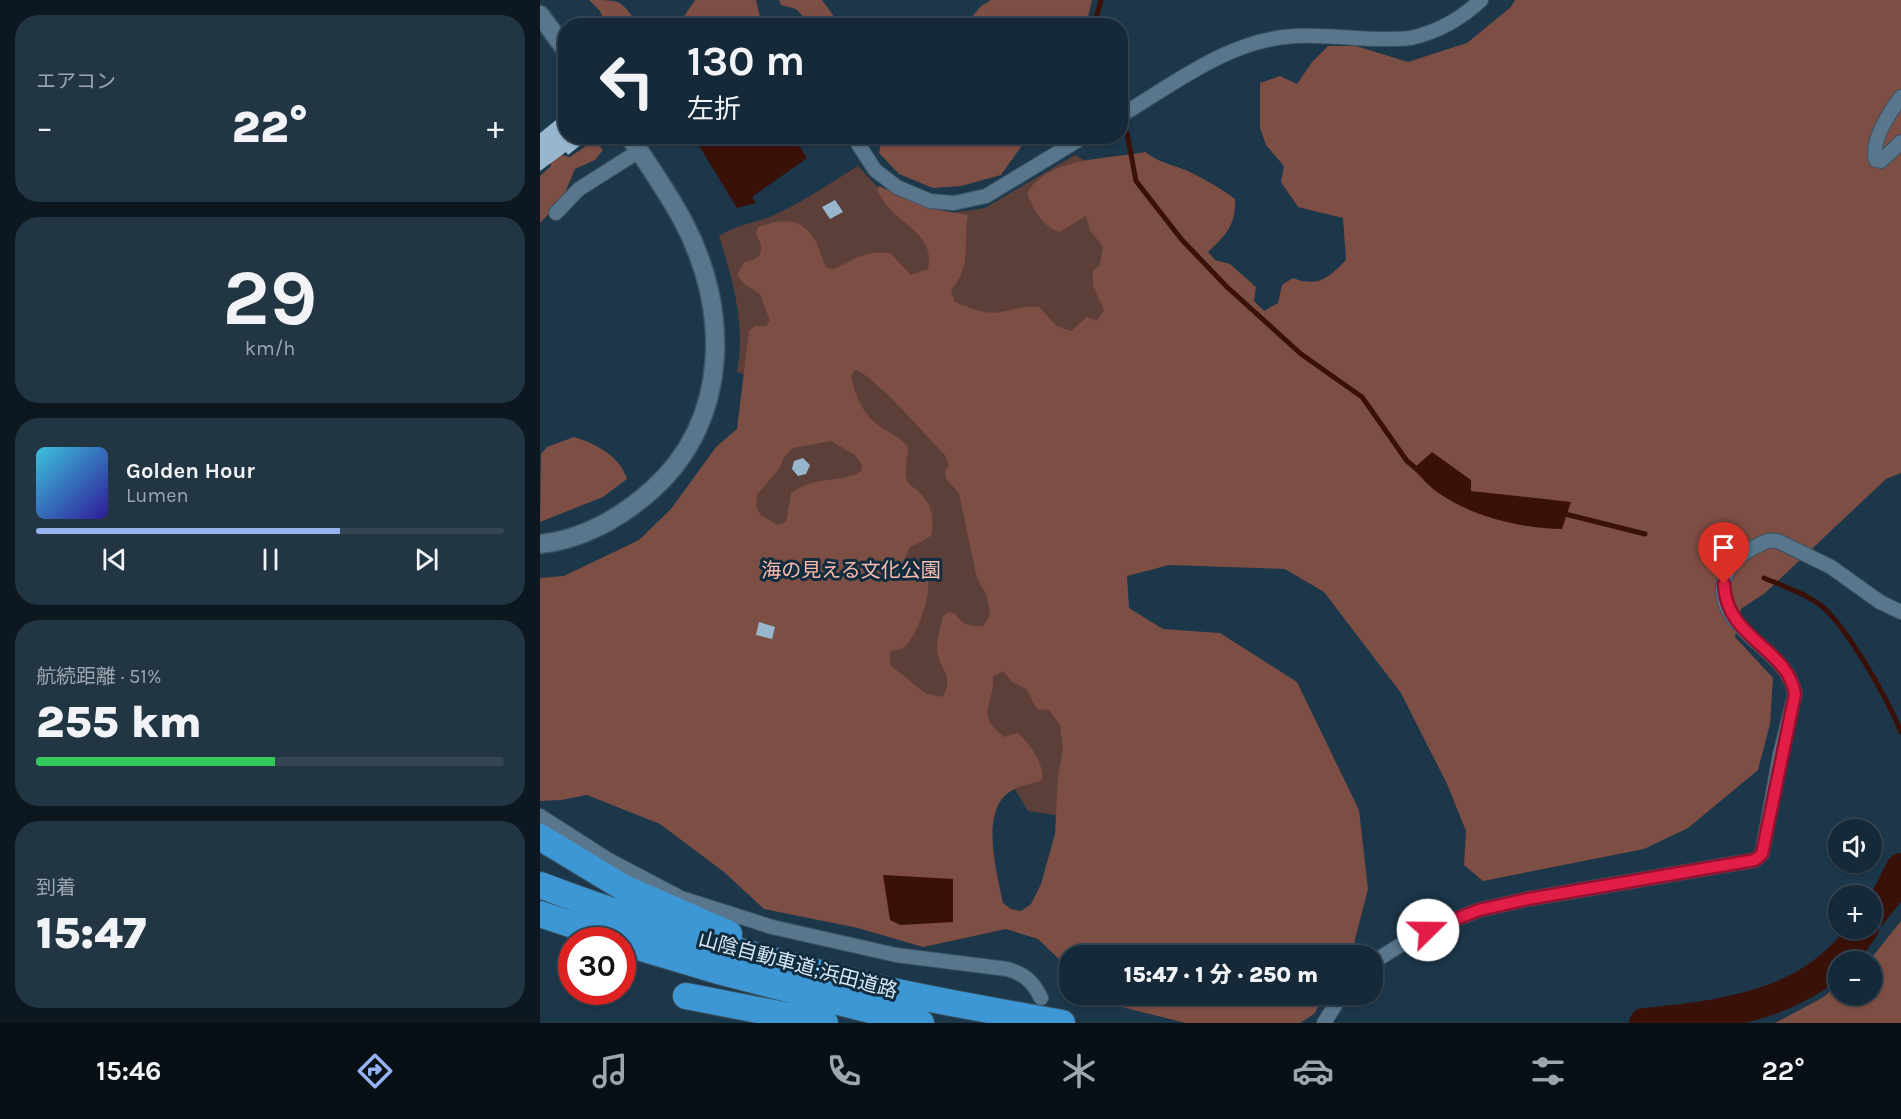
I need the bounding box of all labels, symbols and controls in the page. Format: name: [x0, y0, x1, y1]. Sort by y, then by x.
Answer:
text: 130 m: [687, 36, 805, 86]
icon: left: [588, 42, 666, 120]
text: エアコン: [36, 70, 116, 93]
text: 左折: [687, 93, 741, 125]
text: 22°: [232, 101, 308, 153]
text: −: [36, 108, 53, 146]
text: +: [487, 108, 504, 146]
text: 29: [223, 252, 317, 344]
text: km/h: [245, 337, 295, 360]
text: Golden Hour: [126, 458, 255, 484]
text: Lumen: [126, 484, 189, 507]
pin: [1698, 522, 1749, 584]
icon: arrive: [1707, 531, 1740, 564]
icon: previous: [98, 543, 131, 576]
icon: pause: [254, 543, 287, 576]
icon: next: [410, 543, 443, 576]
park label: 海の見える文化公園: [761, 559, 941, 582]
text: 航続距離 · 51%: [36, 665, 161, 688]
text: 255 km: [36, 696, 202, 748]
map controls: [1828, 819, 1882, 1005]
button: sound: [1828, 819, 1882, 873]
text: 到着: [36, 876, 76, 899]
button: +: [1828, 885, 1882, 939]
position arrow: [1396, 898, 1460, 962]
text: 15:47: [36, 907, 147, 959]
speed limit sign: 30: [558, 927, 636, 1005]
street label: 山陰自動車道;浜田道路: [696, 927, 900, 1003]
button: −: [1828, 951, 1882, 1005]
text: 15:47 · 1 分 · 250 m: [1124, 962, 1318, 988]
icon: directions: [354, 1050, 396, 1092]
icon: music: [589, 1050, 631, 1092]
icon: phone: [823, 1050, 865, 1092]
icon: climate: [1058, 1050, 1100, 1092]
icon: car: [1292, 1050, 1334, 1092]
icon: filters: [1527, 1050, 1569, 1092]
text: 15:46: [96, 1055, 161, 1087]
text: 22°: [1762, 1055, 1805, 1087]

